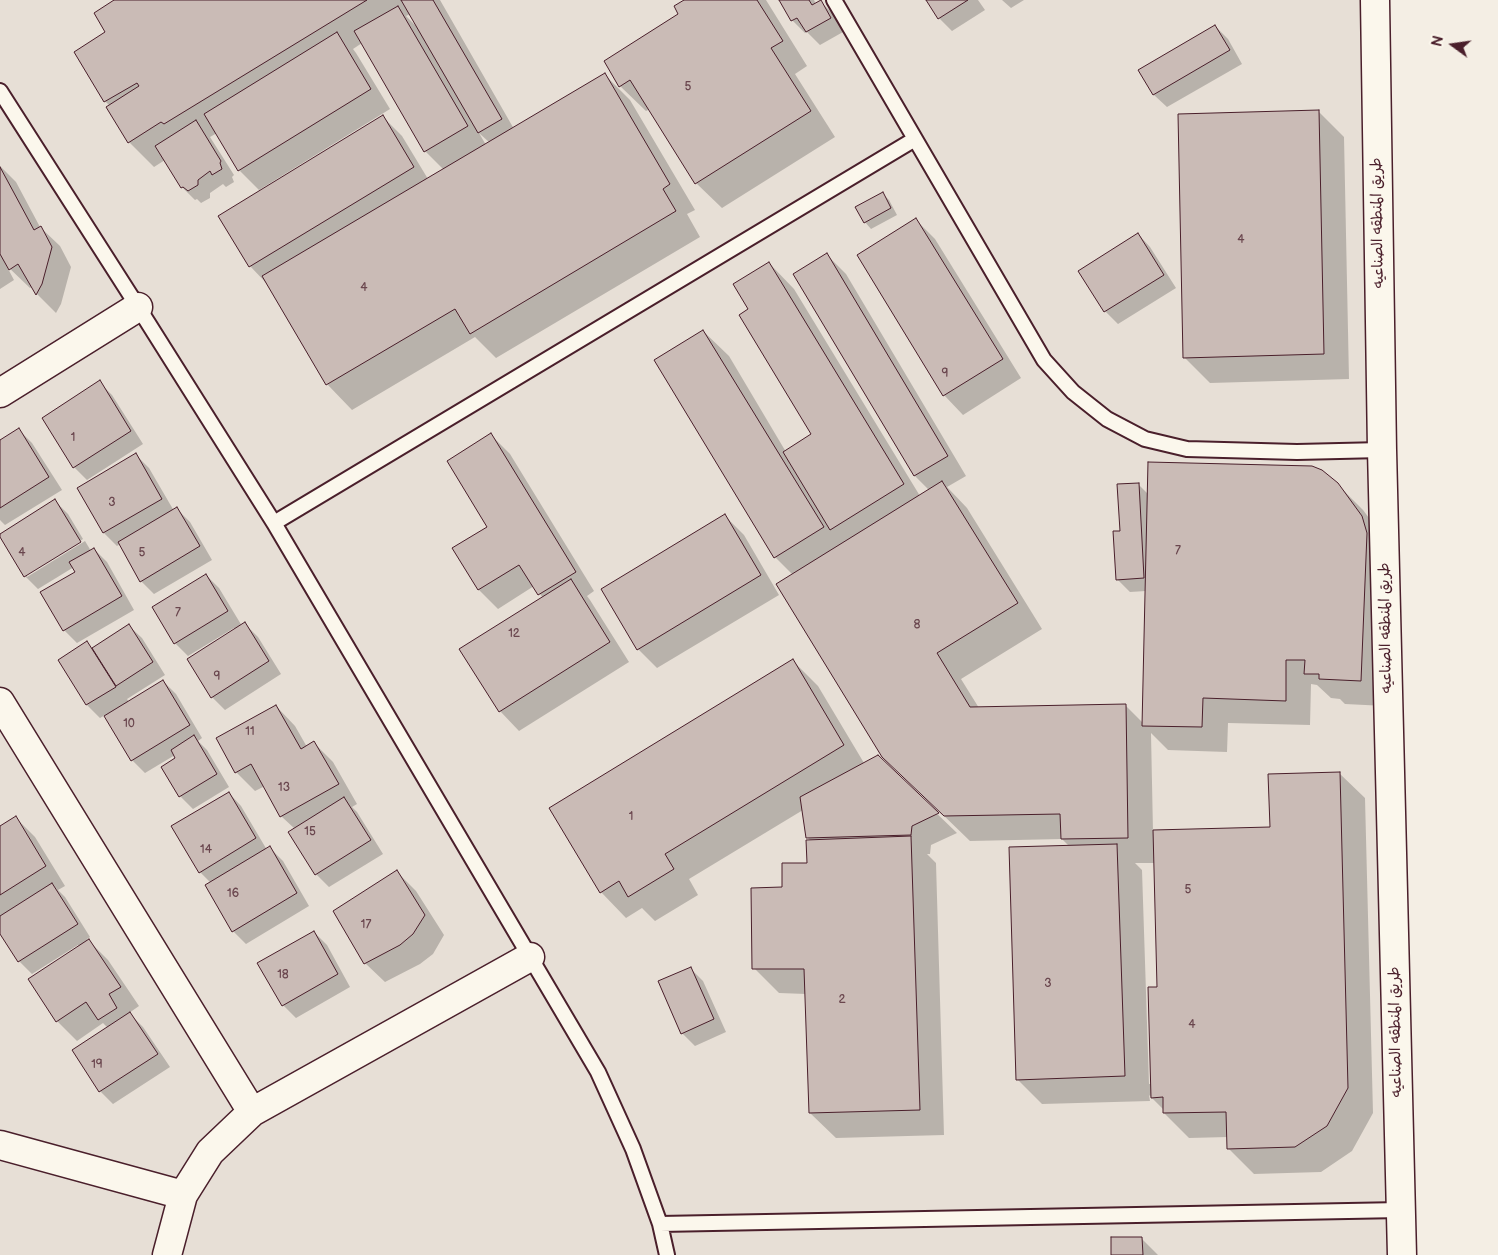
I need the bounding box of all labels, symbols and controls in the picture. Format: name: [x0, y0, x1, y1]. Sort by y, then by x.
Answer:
north arrow: [1428, 20, 1478, 70]
text: N: [1428, 34, 1447, 48]
house number: 5: [685, 80, 691, 94]
street label: طريق المنطقه الصناعيه: [1368, 157, 1388, 289]
house number: 4: [1237, 233, 1245, 247]
house number: 4: [360, 281, 368, 295]
house number: 9: [942, 367, 948, 381]
house number: 1: [71, 431, 75, 445]
house number: 3: [108, 496, 116, 510]
house number: 7: [1175, 544, 1181, 558]
house number: 4: [18, 546, 26, 560]
house number: 5: [139, 546, 145, 560]
street label: طريق المنطقه الصناعيه: [1376, 562, 1396, 694]
house number: 7: [175, 606, 181, 620]
house number: 8: [914, 618, 920, 632]
house number: 12: [508, 627, 520, 641]
house number: 9: [214, 670, 220, 684]
house number: 10: [123, 717, 135, 731]
house number: 11: [245, 725, 255, 739]
house number: 13: [278, 781, 290, 795]
house number: 1: [629, 810, 633, 824]
house number: 15: [304, 825, 316, 839]
house number: 14: [200, 843, 212, 857]
house number: 5: [1185, 883, 1191, 897]
house number: 16: [227, 887, 239, 901]
house number: 17: [361, 918, 371, 932]
street label: طريق المنطقه الصناعيه: [1386, 966, 1406, 1098]
house number: 18: [277, 968, 289, 982]
house number: 3: [1044, 977, 1052, 991]
house number: 2: [838, 993, 846, 1007]
house number: 4: [1188, 1018, 1196, 1032]
house number: 19: [91, 1058, 103, 1072]

